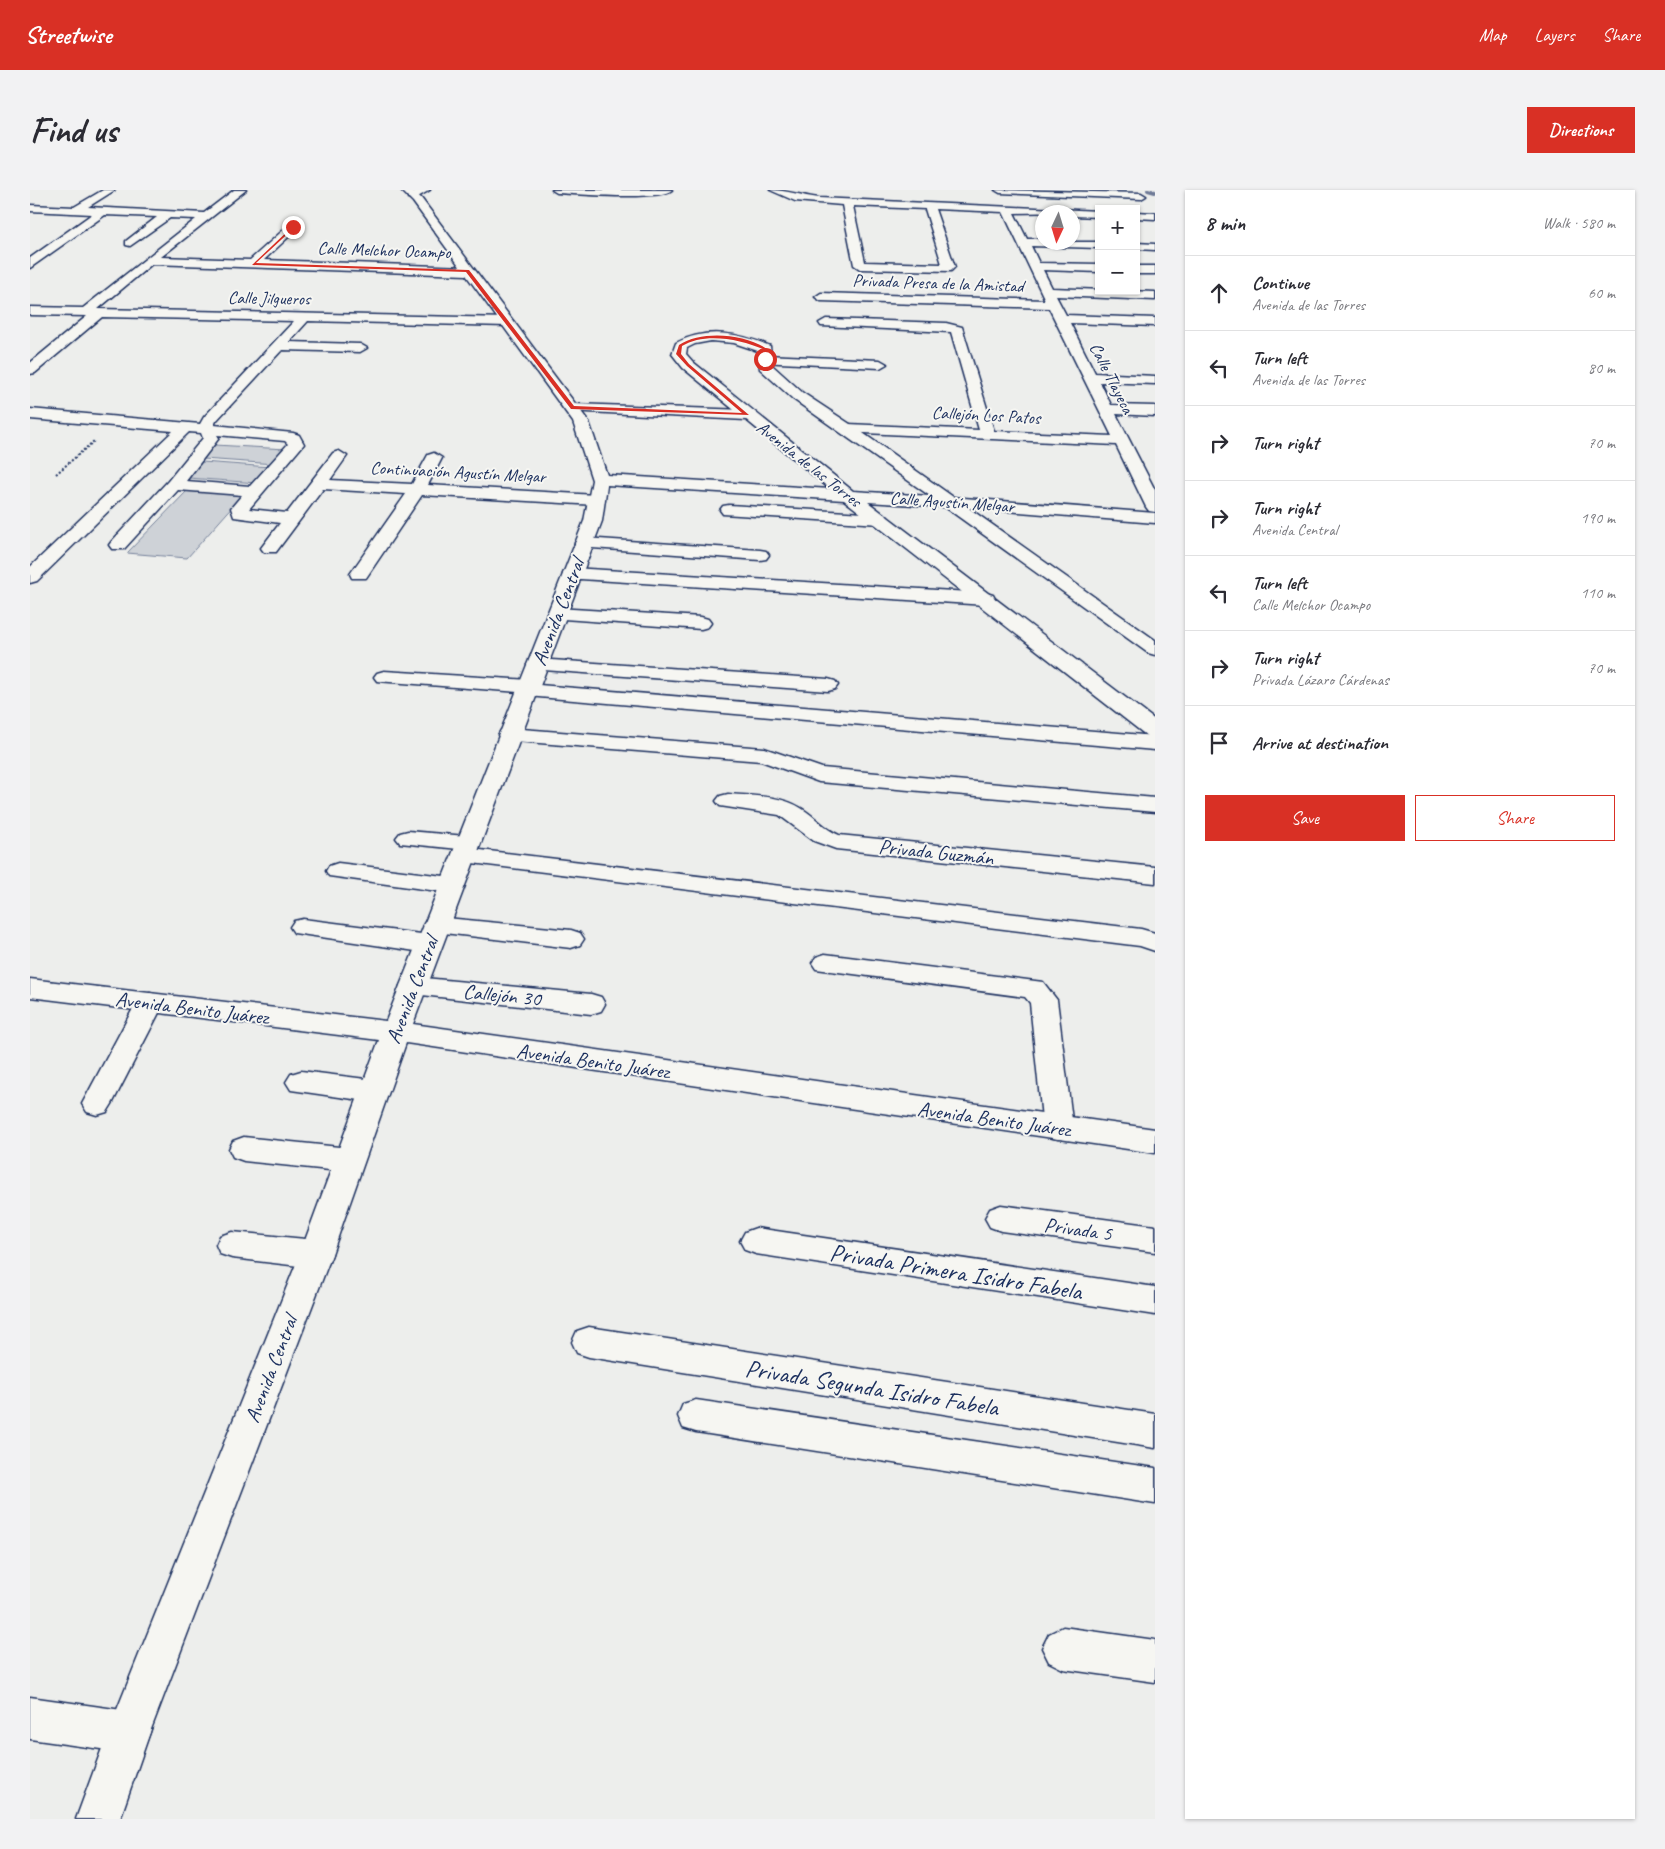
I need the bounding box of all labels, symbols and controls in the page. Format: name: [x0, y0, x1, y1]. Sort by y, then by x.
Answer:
text: Streetwise: [25, 20, 111, 50]
text: Map: [1479, 24, 1507, 46]
text: Layers: [1535, 24, 1574, 46]
text: Share: [1602, 24, 1640, 46]
button: Directions: [1527, 107, 1635, 153]
text: Find us: [30, 108, 117, 153]
north arrow: [1035, 205, 1080, 250]
map controls: [1095, 205, 1140, 295]
button: +: [1095, 205, 1140, 250]
text: 8 min: [1205, 210, 1245, 236]
text: Walk · 580 m: [1543, 213, 1615, 233]
route end: [282, 216, 305, 239]
street label: Calle Melchor Ocampo: [317, 237, 452, 263]
button: −: [1095, 250, 1140, 295]
street label: Privada Presa de la Amistad: [852, 269, 1027, 297]
text: Continue: [1252, 271, 1309, 295]
icon: ahead: [1205, 279, 1233, 307]
text: 60 m: [1588, 283, 1615, 303]
street label: Calle Jilgueros: [228, 286, 312, 310]
text: Avenida de las Torres: [1252, 295, 1365, 315]
street label: Calle Tlayeca: [1085, 339, 1140, 419]
text: Turn left: [1252, 346, 1307, 370]
route start: [754, 348, 777, 371]
icon: left: [1205, 354, 1233, 382]
text: 80 m: [1588, 358, 1615, 378]
text: Avenida de las Torres: [1252, 370, 1365, 390]
street label: Callejón Los Patos: [931, 401, 1043, 429]
street label: Avenida de las Torres: [752, 416, 867, 513]
icon: right: [1205, 429, 1233, 457]
text: Turn right: [1252, 431, 1319, 455]
text: 70 m: [1588, 433, 1615, 453]
street label: Continuación Agustín Melgar: [370, 456, 549, 488]
street label: Calle Agustín Melgar: [889, 487, 1017, 517]
text: Turn right: [1252, 496, 1319, 520]
icon: right: [1205, 504, 1233, 532]
text: 190 m: [1581, 508, 1615, 528]
text: Avenida Central: [1252, 520, 1338, 540]
street label: Avenida Central: [526, 552, 591, 669]
text: Turn left: [1252, 571, 1307, 595]
icon: left: [1205, 579, 1233, 607]
text: 110 m: [1581, 583, 1615, 603]
text: Calle Melchor Ocampo: [1252, 595, 1370, 615]
text: Turn right: [1252, 646, 1319, 670]
icon: right: [1205, 654, 1233, 682]
text: 70 m: [1588, 658, 1615, 678]
text: Privada Lázaro Cárdenas: [1252, 670, 1389, 690]
icon: arrive: [1205, 729, 1233, 757]
text: Arrive at destination: [1252, 731, 1388, 755]
button: Save: [1205, 795, 1405, 841]
button: Share: [1415, 795, 1615, 841]
street label: Privada Guzmán: [877, 833, 995, 871]
street label: Avenida Central: [380, 930, 445, 1047]
street label: Callejón 30: [462, 978, 544, 1012]
street label: Avenida Benito Juárez: [114, 986, 272, 1031]
street label: Avenida Benito Juárez: [515, 1037, 673, 1085]
street label: Avenida Benito Juárez: [916, 1095, 1074, 1143]
street label: Privada 5: [1042, 1211, 1115, 1247]
street label: Privada Primera Isidro Fabela: [828, 1236, 1086, 1308]
street label: Avenida Central: [239, 1309, 304, 1426]
street label: Privada Segunda Isidro Fabela: [743, 1352, 1003, 1424]

